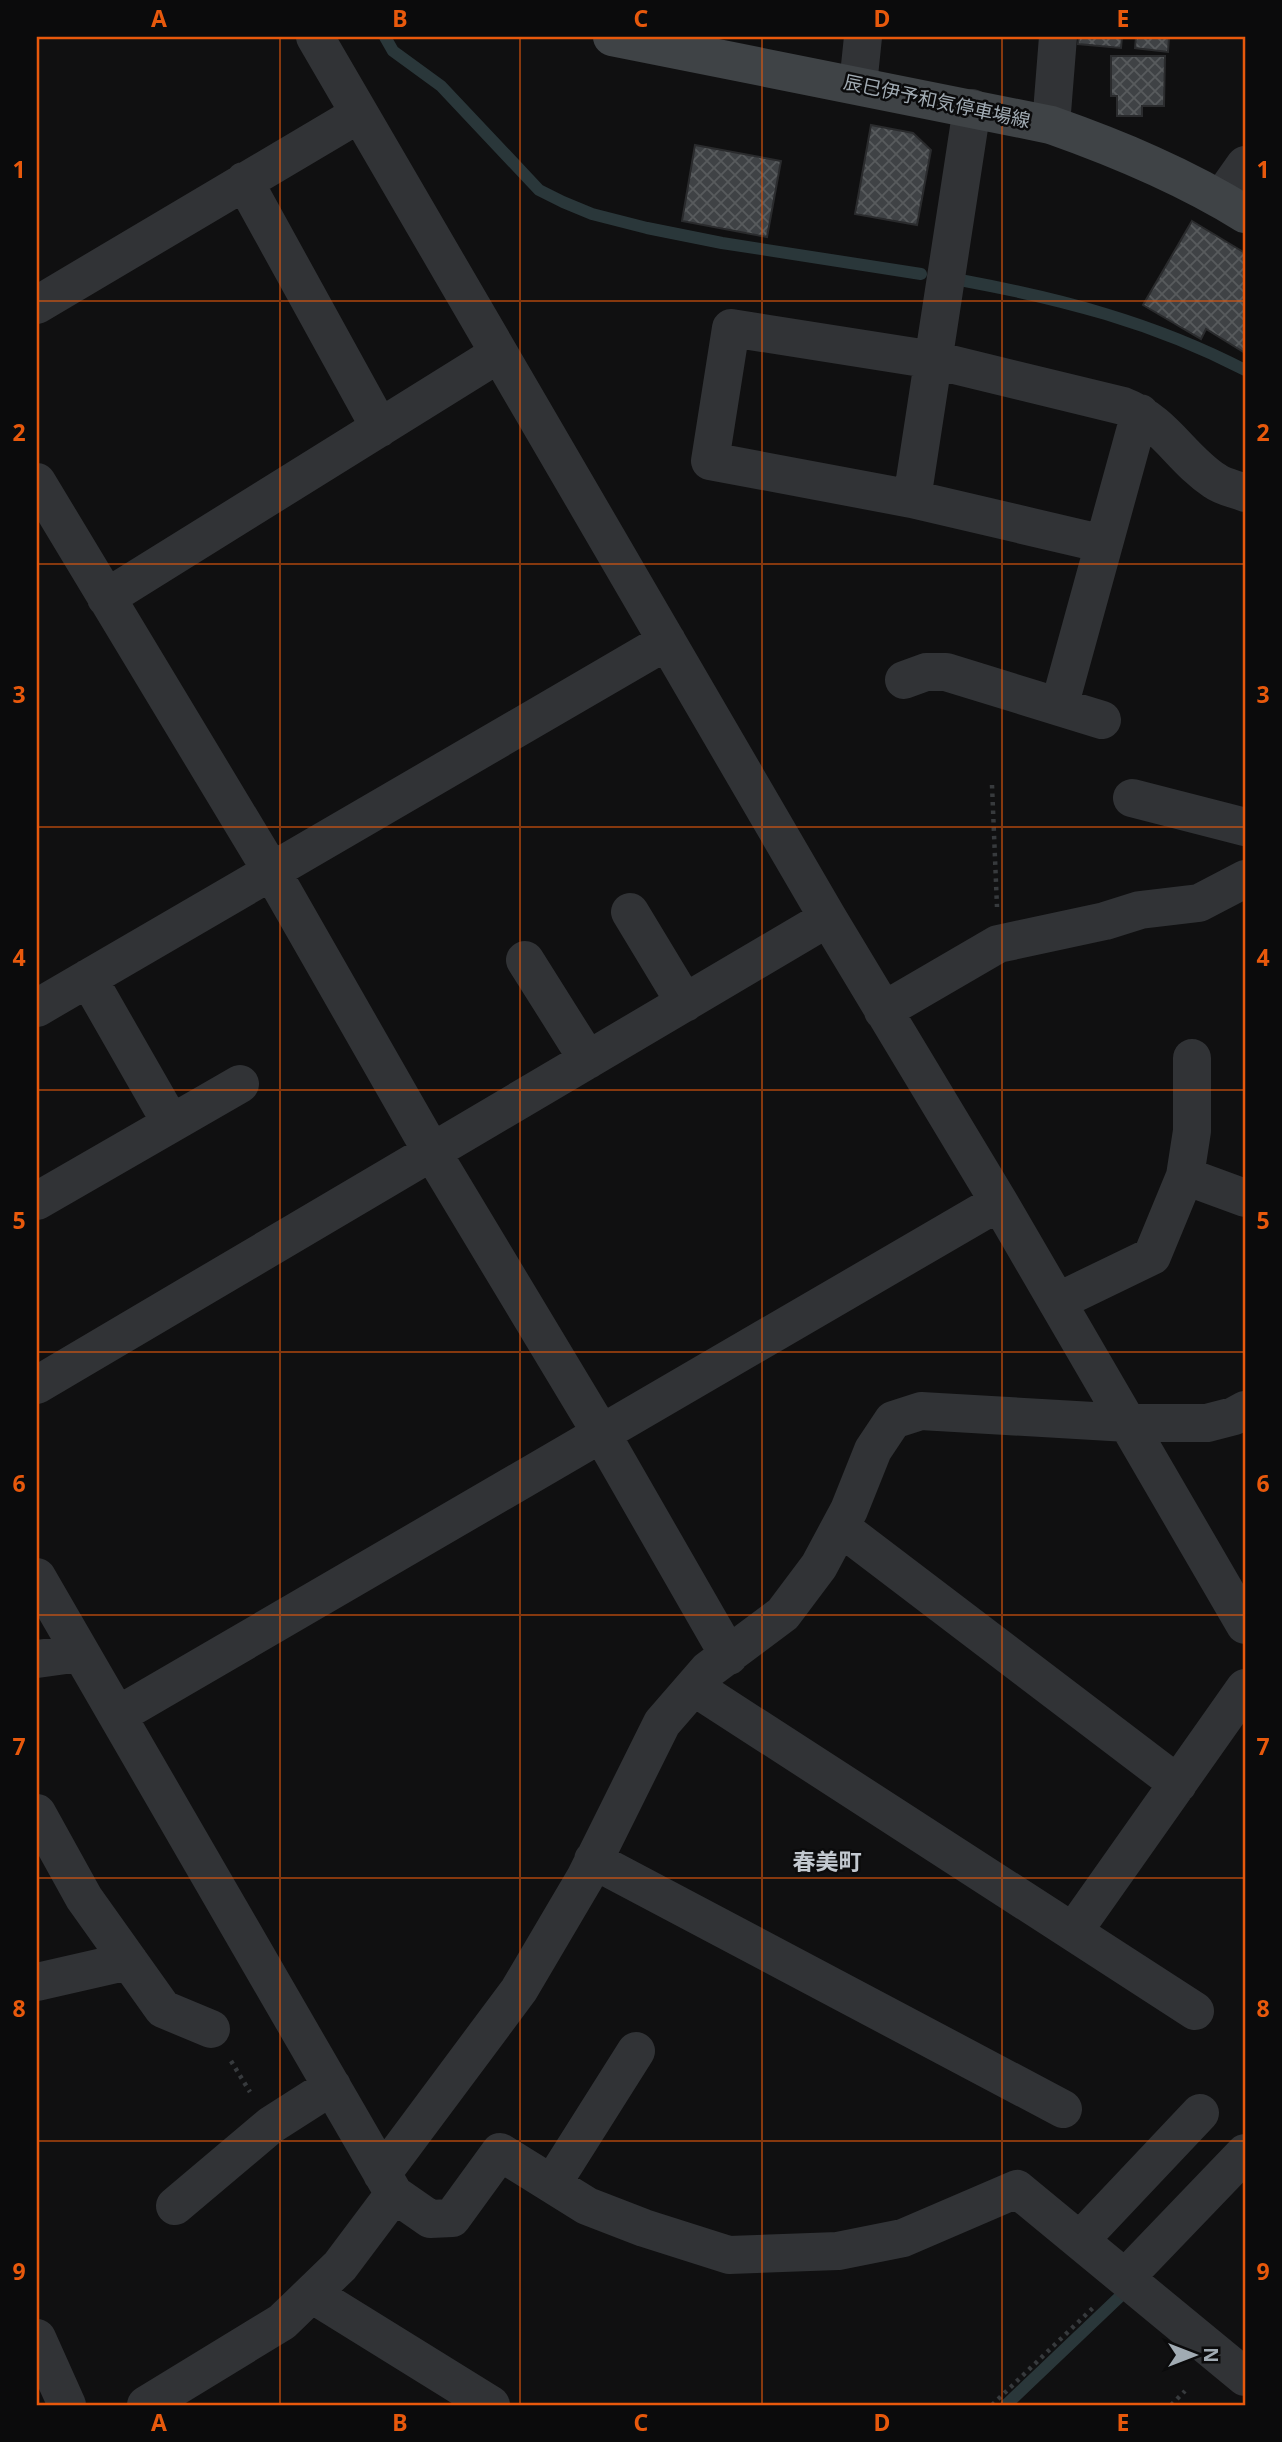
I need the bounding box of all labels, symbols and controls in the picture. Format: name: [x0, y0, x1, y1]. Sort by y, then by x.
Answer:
text: A: [151, 2, 167, 34]
text: B: [392, 2, 408, 34]
text: C: [634, 2, 649, 34]
text: D: [874, 2, 890, 34]
text: E: [1117, 2, 1129, 34]
street label: 辰巳伊予和気停車場線: [841, 69, 1033, 133]
text: 1: [12, 153, 26, 185]
text: 1: [1256, 153, 1270, 185]
text: 2: [12, 416, 26, 448]
text: 2: [1256, 416, 1270, 448]
text: 3: [12, 678, 26, 710]
text: 3: [1256, 678, 1270, 710]
text: 4: [12, 941, 26, 973]
text: 4: [1256, 941, 1270, 973]
text: 5: [12, 1204, 26, 1236]
text: 5: [1256, 1204, 1270, 1236]
text: 6: [12, 1467, 26, 1499]
text: 6: [1256, 1467, 1270, 1499]
text: 7: [12, 1730, 26, 1762]
text: 7: [1256, 1730, 1270, 1762]
district label: 春美町: [793, 1845, 862, 1877]
text: 8: [12, 1992, 26, 2024]
text: 8: [1256, 1992, 1270, 2024]
text: 9: [12, 2255, 26, 2287]
text: 9: [1256, 2255, 1270, 2287]
north arrow: [1160, 2320, 1230, 2390]
text: N: [1198, 2347, 1224, 2363]
text: A: [151, 2406, 167, 2438]
text: B: [392, 2406, 408, 2438]
text: C: [634, 2406, 649, 2438]
text: D: [874, 2406, 890, 2438]
text: E: [1117, 2406, 1129, 2438]

